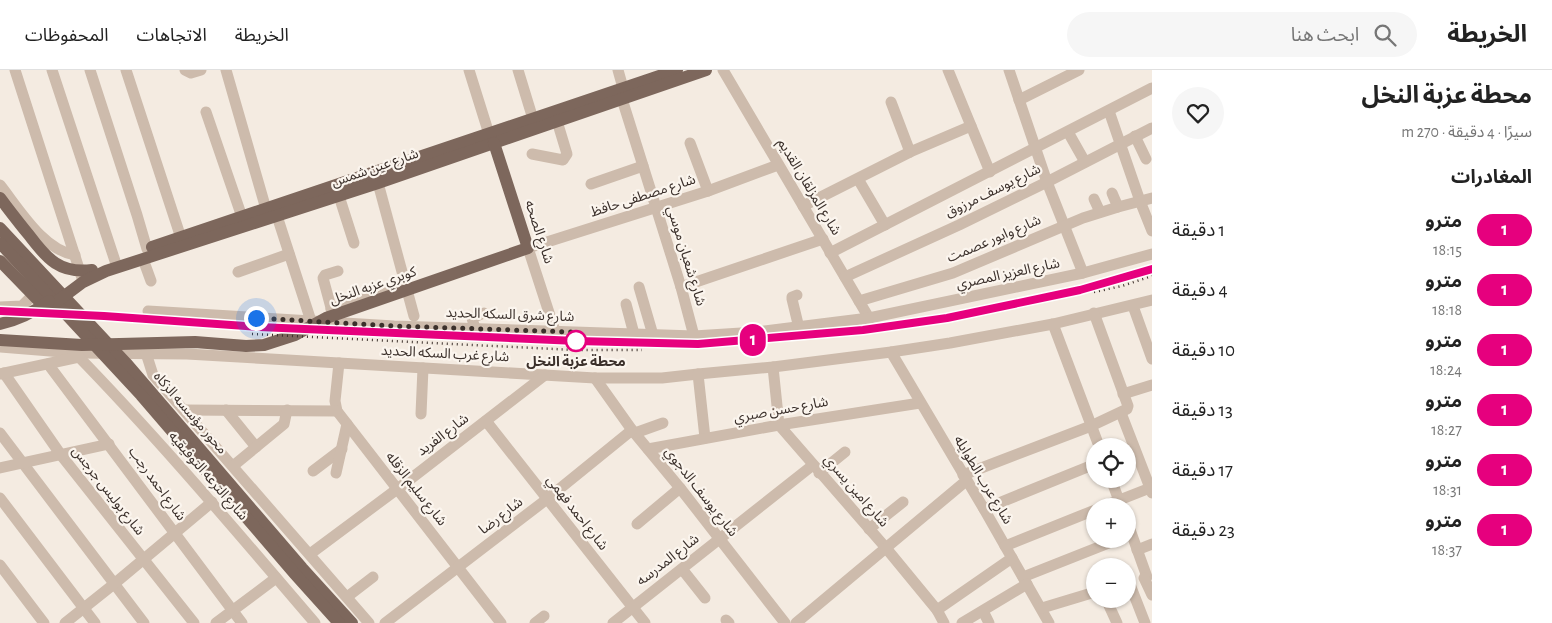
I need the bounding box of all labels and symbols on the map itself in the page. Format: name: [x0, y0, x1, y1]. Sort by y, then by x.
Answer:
street label: شارع المزلقان القديم: [772, 136, 843, 239]
street label: شارع عين شمس: [330, 147, 421, 192]
street label: شارع يوسف مرزوق: [943, 162, 1044, 223]
street label: شارع مصطفى حافظ: [589, 172, 698, 222]
street label: شارع الصحه: [519, 199, 556, 266]
street label: شارع شعبان موسي: [661, 204, 708, 309]
street label: شارع وابور عصمت: [945, 213, 1044, 268]
street label: شارع العزيز المصري: [955, 256, 1062, 295]
street label: كوبري عزبه النخل: [328, 265, 419, 310]
your location: [244, 306, 269, 331]
street label: شارع شرق السكه الحديد: [445, 306, 575, 327]
line badge: 1: [737, 324, 769, 356]
marker: محطة عزبة النخل: [565, 330, 587, 352]
street label: شارع غرب السكه الحديد: [380, 344, 510, 367]
place label: محطة عزبة النخل: [526, 354, 626, 370]
street label: محور مؤسسه الزكاه: [150, 369, 229, 457]
street label: شارع حسن صبري: [733, 395, 830, 428]
street label: شارع الفريد: [415, 411, 473, 461]
street label: شارع الترعه التوفيقيه: [164, 429, 250, 525]
street label: شارع عرب الطوايله: [949, 433, 1015, 528]
street label: شارع بوليس جرجس: [67, 444, 147, 540]
street label: شارع احمد رجب: [123, 445, 188, 525]
street label: شارع يوسف الدجوي: [659, 445, 740, 541]
street label: شارع سليم الزقله: [381, 449, 449, 530]
street label: شارع امين يسري: [819, 452, 891, 532]
street label: شارع احمد فهمي: [541, 473, 610, 555]
street label: شارع رضا: [477, 495, 527, 540]
street label: شارع المدرسه: [634, 532, 704, 591]

